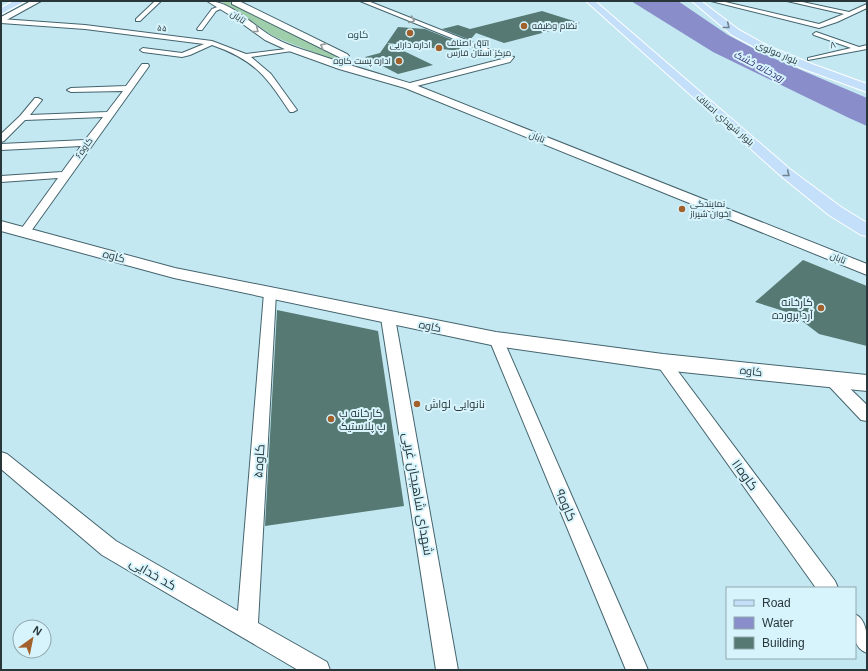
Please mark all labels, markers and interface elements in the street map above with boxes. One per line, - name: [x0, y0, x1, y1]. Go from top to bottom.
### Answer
- street label: تابان: [229, 8, 248, 26]
- one-way arrow: [409, 16, 416, 24]
- marker: نظام وظیفه: [519, 21, 529, 31]
- place label: نظام وظیفه: [532, 21, 577, 32]
- one-way arrow: [722, 21, 729, 28]
- street label: ۵۵: [157, 22, 168, 34]
- one-way arrow: [252, 25, 259, 32]
- marker: اداره دارایی: [405, 28, 415, 38]
- district label: کاوه: [348, 29, 368, 40]
- place label: اتاق اصناف مرکز استان فارس: [447, 38, 512, 58]
- street label: ۸: [829, 39, 837, 50]
- place label: اداره دارایی: [389, 40, 431, 50]
- street label: بلوار مولوی: [755, 40, 799, 66]
- one-way arrow: [320, 43, 327, 51]
- marker: اتاق اصناف مرکز استان فارس: [434, 43, 444, 53]
- water label: رودخانه خشک: [732, 48, 787, 85]
- place label: اداره پست کاوه: [333, 56, 391, 67]
- marker: اداره پست کاوه: [394, 56, 404, 66]
- street label: بلوار شهداي اصناف: [693, 92, 756, 149]
- street label: تابان: [528, 129, 547, 145]
- street label: کاوه۶: [73, 136, 95, 160]
- one-way arrow: [783, 170, 790, 177]
- place label: نمایندگی اخوان شیراز: [689, 199, 731, 219]
- marker: نمایندگی اخوان شیراز: [677, 204, 687, 214]
- street label: کاوه: [101, 247, 127, 266]
- street label: تابان: [829, 250, 848, 266]
- place label: کارخانه آرد پرورده: [772, 296, 813, 322]
- marker: کارخانه آرد پرورده: [816, 303, 826, 313]
- street label: کاوه: [418, 318, 442, 335]
- street label: کاوه: [739, 364, 763, 379]
- place label: نانوایی لواش: [425, 398, 485, 411]
- marker: نانوایی لواش: [412, 399, 422, 409]
- place label: کارخانه پ پ پلاستیک: [339, 407, 386, 433]
- marker: کارخانه پ پ پلاستیک: [326, 414, 336, 424]
- street label: شهدای شاهیجان غربی: [400, 431, 436, 557]
- street label: کاوه۵: [250, 444, 268, 478]
- street label: کاوه۱۱: [729, 457, 761, 493]
- street label: کاوه۹: [553, 487, 579, 523]
- street label: کد خدایی: [127, 555, 179, 593]
- legend: [726, 587, 856, 659]
- text: Road: [762, 596, 791, 610]
- text: Water: [762, 616, 794, 630]
- north arrow: [12, 619, 52, 659]
- text: N: [31, 623, 44, 638]
- text: Building: [762, 636, 805, 650]

